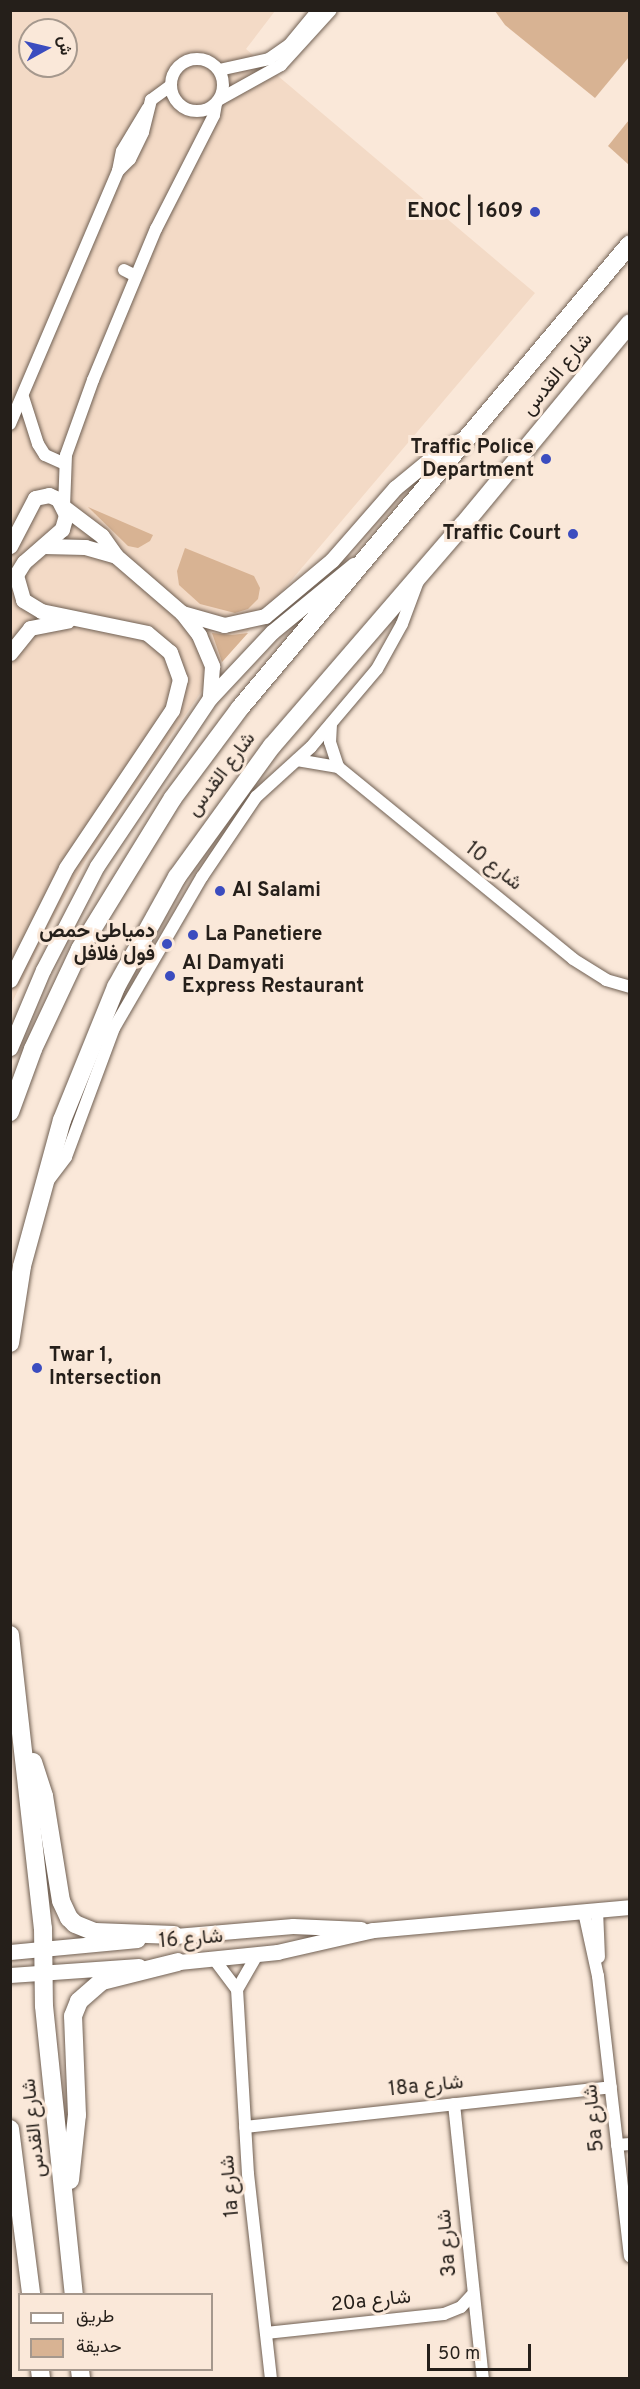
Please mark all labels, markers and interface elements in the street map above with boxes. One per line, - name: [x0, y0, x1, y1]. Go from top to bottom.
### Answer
- north arrow: [18, 18, 78, 78]
- text: ش: [53, 35, 75, 57]
- place label: ENOC | 1609: [407, 200, 523, 224]
- marker: ENOC | 1609: [528, 205, 542, 219]
- street label: شارع القدس: [517, 329, 599, 421]
- place label: Traffic Police Department: [411, 436, 534, 483]
- marker: Traffic Police Department: [539, 452, 553, 466]
- place label: Traffic Court: [443, 522, 561, 546]
- marker: Traffic Court: [566, 527, 580, 541]
- street label: شارع القدس: [182, 728, 262, 822]
- street label: شارع 10: [460, 837, 526, 897]
- place label: Al Salami: [232, 879, 321, 903]
- marker: Al Salami: [213, 884, 227, 898]
- place label: دمياطي حمص فول فلافل: [39, 921, 155, 968]
- place label: La Panetiere: [205, 923, 322, 947]
- marker: La Panetiere: [186, 928, 200, 942]
- marker: دمياطي حمص فول فلافل: [160, 937, 174, 951]
- place label: Al Damyati Express Restaurant: [182, 952, 364, 999]
- marker: Al Damyati Express Restaurant: [163, 969, 177, 983]
- place label: Twar 1, Intersection: [49, 1344, 162, 1391]
- marker: Twar 1, Intersection: [30, 1361, 44, 1375]
- street label: شارع 16: [158, 1925, 224, 1955]
- street label: 18a شارع: [387, 2071, 465, 2103]
- street label: شارع القدس: [18, 2077, 52, 2179]
- street label: 5a شارع: [580, 2083, 610, 2153]
- street label: 1a شارع: [216, 2154, 246, 2218]
- street label: 3a شارع: [433, 2208, 463, 2278]
- street label: 20a شارع: [330, 2286, 412, 2318]
- legend: [18, 2293, 213, 2371]
- text: طريق: [76, 2306, 114, 2329]
- scale bar: [430, 2332, 534, 2370]
- text: حديقة: [76, 2336, 122, 2359]
- text: 50 m: [438, 2343, 480, 2366]

